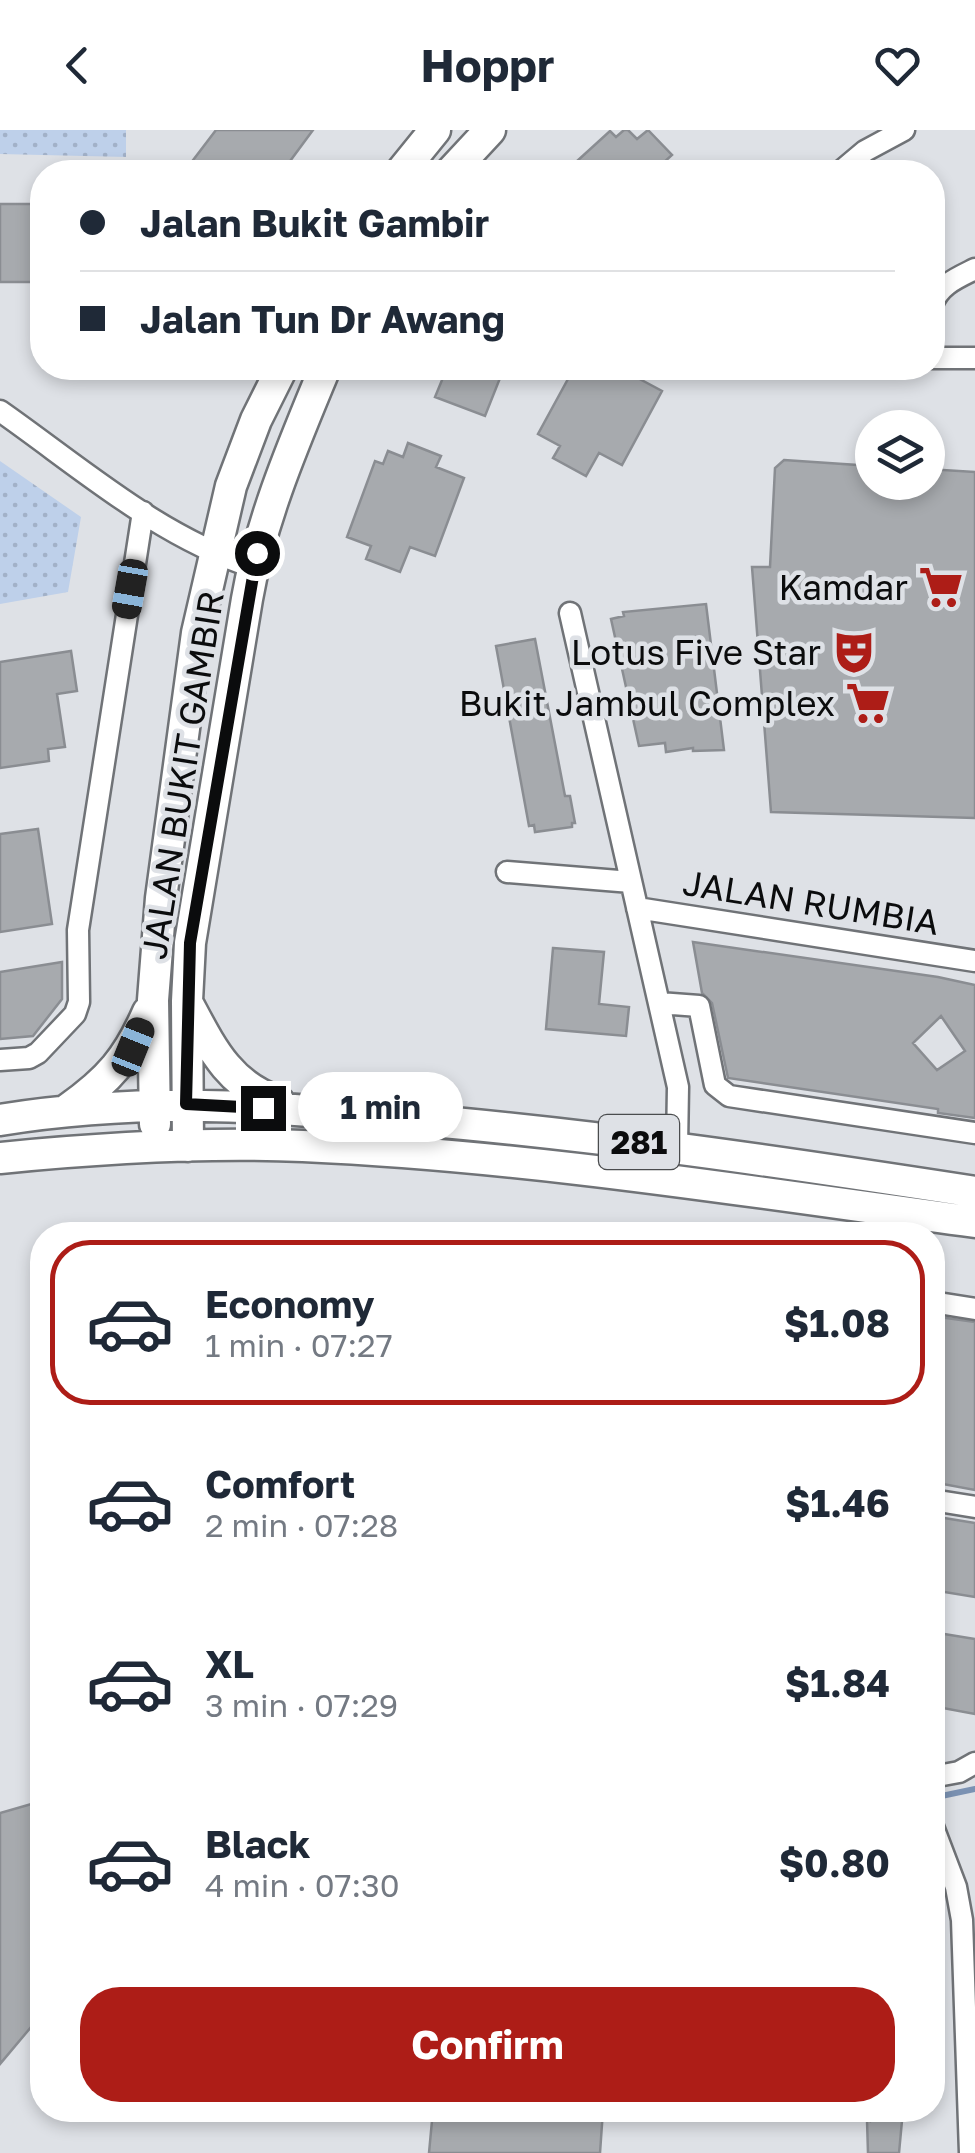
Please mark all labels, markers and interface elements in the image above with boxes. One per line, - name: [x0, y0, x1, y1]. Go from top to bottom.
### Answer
- icon: back: [50, 38, 105, 93]
- text: Hoppr: [420, 38, 555, 92]
- icon: heart: [870, 38, 925, 93]
- text: Jalan Bukit Gambir: [140, 200, 489, 245]
- text: Jalan Tun Dr Awang: [140, 296, 505, 341]
- map controls: [855, 410, 945, 500]
- button: layers: [855, 410, 945, 500]
- route start: [235, 531, 280, 576]
- car: [110, 557, 150, 621]
- supermarket icon: Kamdar: [917, 563, 965, 611]
- place label: Kamdar: [778, 566, 908, 608]
- street label: JALAN BUKIT GAMBIR: [132, 588, 232, 962]
- theatre icon: Lotus Five Star: [830, 628, 878, 676]
- place label: Lotus Five Star: [571, 631, 821, 673]
- supermarket icon: Bukit Jambul Complex: [844, 679, 892, 727]
- place label: Bukit Jambul Complex: [459, 682, 835, 724]
- street label: JALAN RUMBIA: [680, 861, 942, 943]
- car: [108, 1014, 158, 1080]
- callout: 1 min: [298, 1073, 463, 1143]
- route end: [241, 1086, 286, 1131]
- text: 1 min: [340, 1088, 421, 1126]
- road number: 281: [599, 1115, 679, 1169]
- icon: car: [85, 1278, 175, 1368]
- text: Economy: [205, 1281, 374, 1326]
- text: $1.08: [784, 1300, 890, 1345]
- text: 1 min · 07:27: [205, 1326, 393, 1364]
- icon: car: [85, 1458, 175, 1548]
- text: Comfort: [205, 1461, 355, 1506]
- text: $1.46: [785, 1480, 890, 1525]
- text: 2 min · 07:28: [205, 1506, 398, 1544]
- icon: car: [85, 1638, 175, 1728]
- text: XL: [205, 1641, 254, 1686]
- text: $1.84: [785, 1660, 890, 1705]
- text: 3 min · 07:29: [205, 1686, 398, 1724]
- icon: car: [85, 1818, 175, 1908]
- text: Black: [205, 1821, 310, 1866]
- text: $0.80: [779, 1840, 890, 1885]
- text: 4 min · 07:30: [205, 1866, 400, 1904]
- button: Confirm: [80, 1987, 895, 2102]

